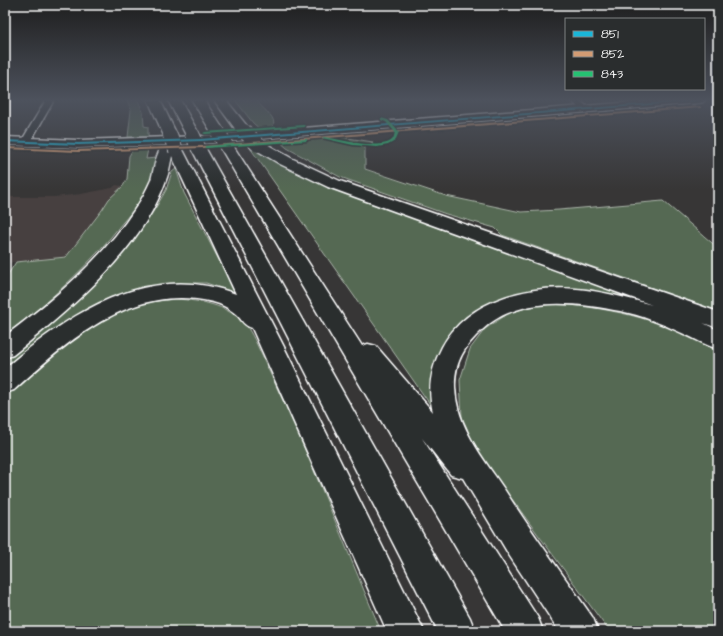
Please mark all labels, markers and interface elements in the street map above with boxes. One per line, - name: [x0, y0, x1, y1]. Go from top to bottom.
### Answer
- legend: [565, 18, 705, 90]
- text: 851: [601, 26, 619, 43]
- text: 852: [601, 46, 624, 63]
- text: 843: [601, 66, 623, 83]

